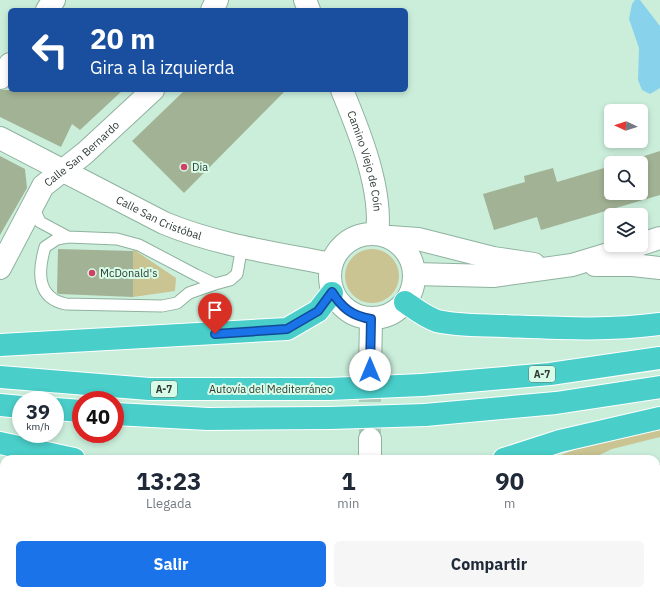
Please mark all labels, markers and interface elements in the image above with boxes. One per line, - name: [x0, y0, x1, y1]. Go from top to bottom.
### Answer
- text: 20 m: [90, 20, 155, 57]
- icon: left: [24, 24, 76, 76]
- text: Gira a la izquierda: [90, 56, 234, 79]
- north arrow: [604, 104, 648, 148]
- map controls: [604, 104, 648, 252]
- street label: Camino Viejo de Coín: [344, 109, 385, 212]
- street label: Calle San Bernardo: [41, 118, 122, 190]
- button: search: [604, 156, 648, 200]
- place label: Dia: [192, 160, 208, 174]
- marker: Dia: [179, 162, 189, 172]
- street label: Calle San Cristóbal: [114, 192, 203, 243]
- button: layers: [604, 208, 648, 252]
- place label: McDonald's: [100, 266, 158, 280]
- marker: McDonald's: [87, 268, 97, 278]
- pin: [198, 293, 232, 334]
- icon: arrive: [204, 299, 226, 321]
- position arrow: [349, 349, 391, 391]
- road number: A-7: [529, 366, 555, 382]
- road number: A-7: [151, 381, 177, 397]
- street label: Autovía del Mediterráneo: [209, 382, 333, 396]
- speed limit sign: 40: [72, 391, 124, 443]
- text: 39: [26, 398, 50, 425]
- text: km/h: [26, 420, 50, 433]
- text: 13:23: [136, 465, 201, 497]
- text: 1: [341, 465, 356, 497]
- text: 90: [495, 465, 524, 497]
- text: Llegada: [146, 495, 191, 512]
- text: min: [337, 495, 359, 512]
- text: m: [504, 495, 515, 512]
- button: Salir: [16, 541, 326, 587]
- button: Compartir: [334, 541, 644, 587]

